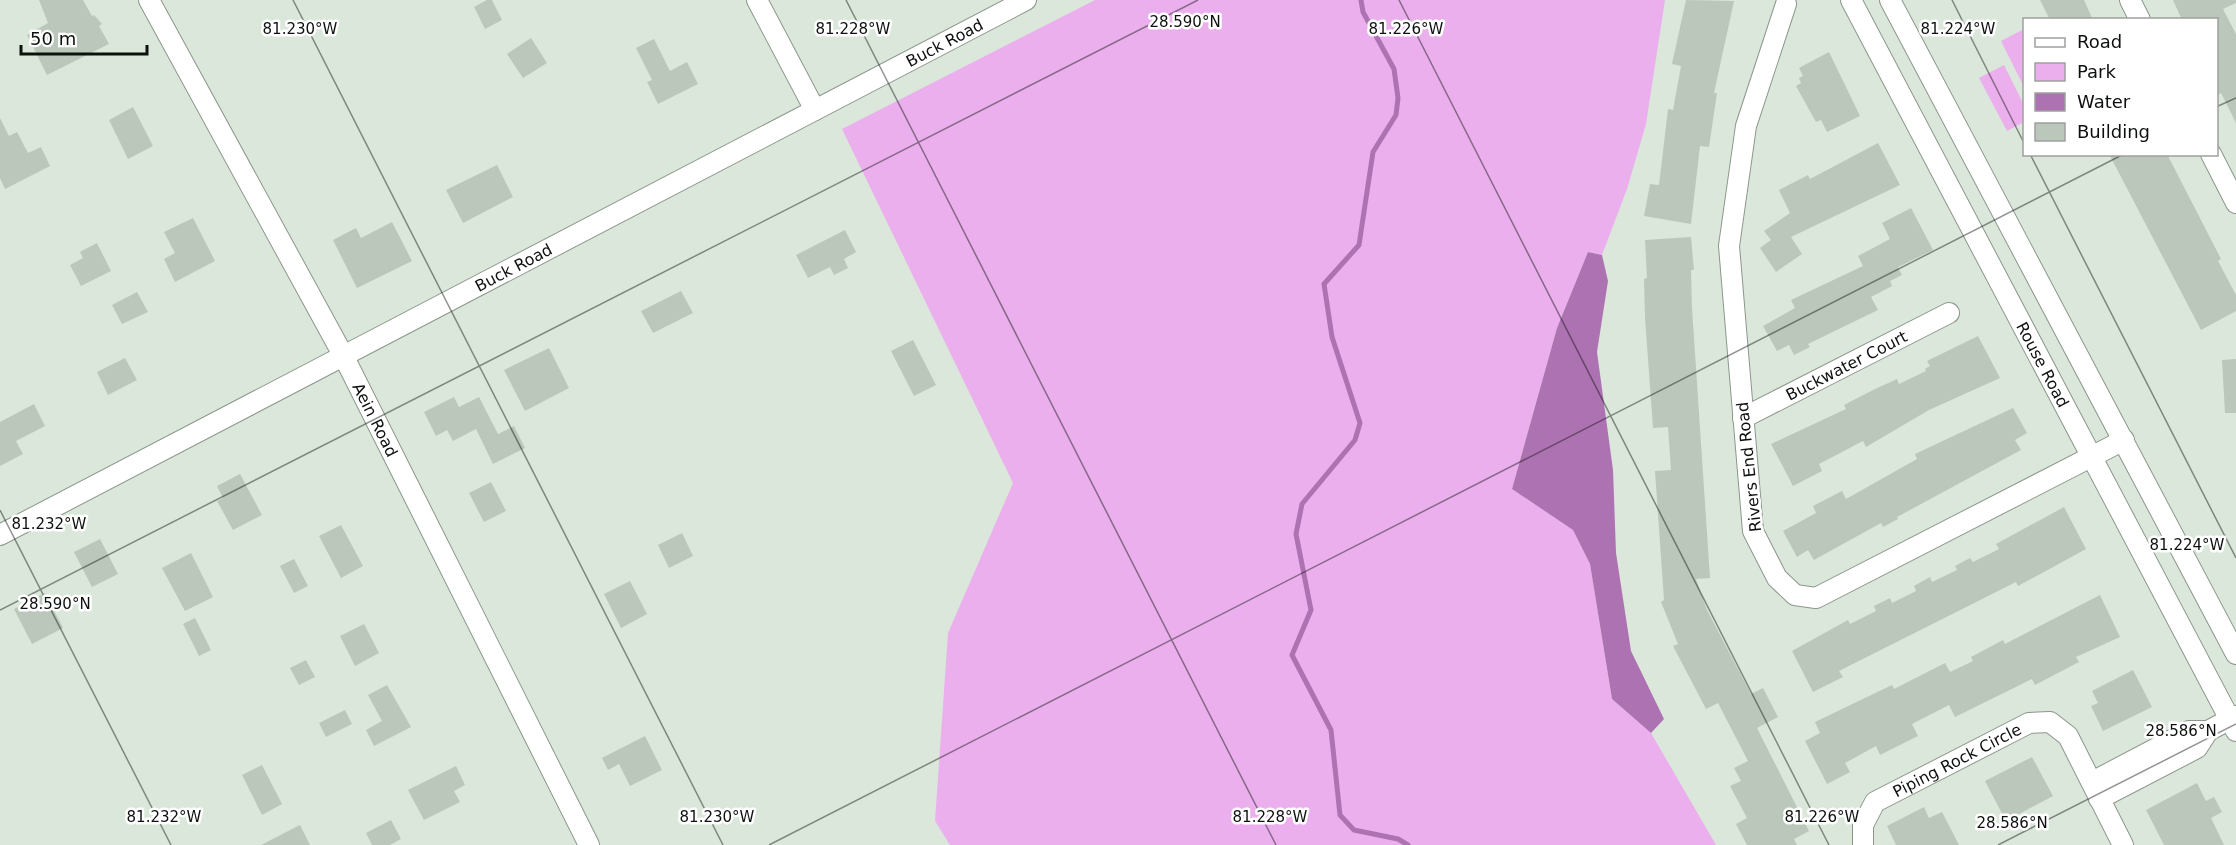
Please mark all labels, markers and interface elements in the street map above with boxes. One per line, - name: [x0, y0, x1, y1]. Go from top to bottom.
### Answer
- text: 28.590°N: [1149, 13, 1221, 31]
- street label: Buck Road: [902, 15, 986, 71]
- scale bar: [21, 18, 147, 56]
- legend: [2023, 18, 2218, 156]
- text: 81.230°W: [263, 20, 338, 38]
- text: 81.228°W: [816, 20, 891, 38]
- text: 81.226°W: [1369, 20, 1444, 38]
- text: 81.224°W: [1921, 20, 1996, 38]
- text: 50 m: [30, 28, 76, 49]
- text: Road: [2077, 31, 2122, 52]
- text: Park: [2077, 61, 2116, 82]
- text: Water: [2077, 91, 2131, 112]
- text: Building: [2077, 121, 2150, 142]
- street label: Buck Road: [472, 239, 555, 295]
- street label: Rouse Road: [2013, 319, 2073, 410]
- street label: Buckwater Court: [1782, 326, 1910, 404]
- street label: Aein Road: [349, 380, 402, 460]
- street label: Rivers End Road: [1733, 401, 1765, 533]
- text: 81.232°W: [12, 515, 87, 533]
- text: 81.224°W: [2150, 536, 2225, 554]
- text: 28.590°N: [19, 595, 91, 613]
- street label: Piping Rock Circle: [1889, 719, 2024, 801]
- text: 28.586°N: [2145, 722, 2217, 740]
- text: 81.232°W: [127, 808, 202, 826]
- text: 81.230°W: [680, 808, 755, 826]
- text: 81.228°W: [1233, 808, 1308, 826]
- text: 81.226°W: [1785, 808, 1860, 826]
- text: 28.586°N: [1976, 814, 2048, 832]

